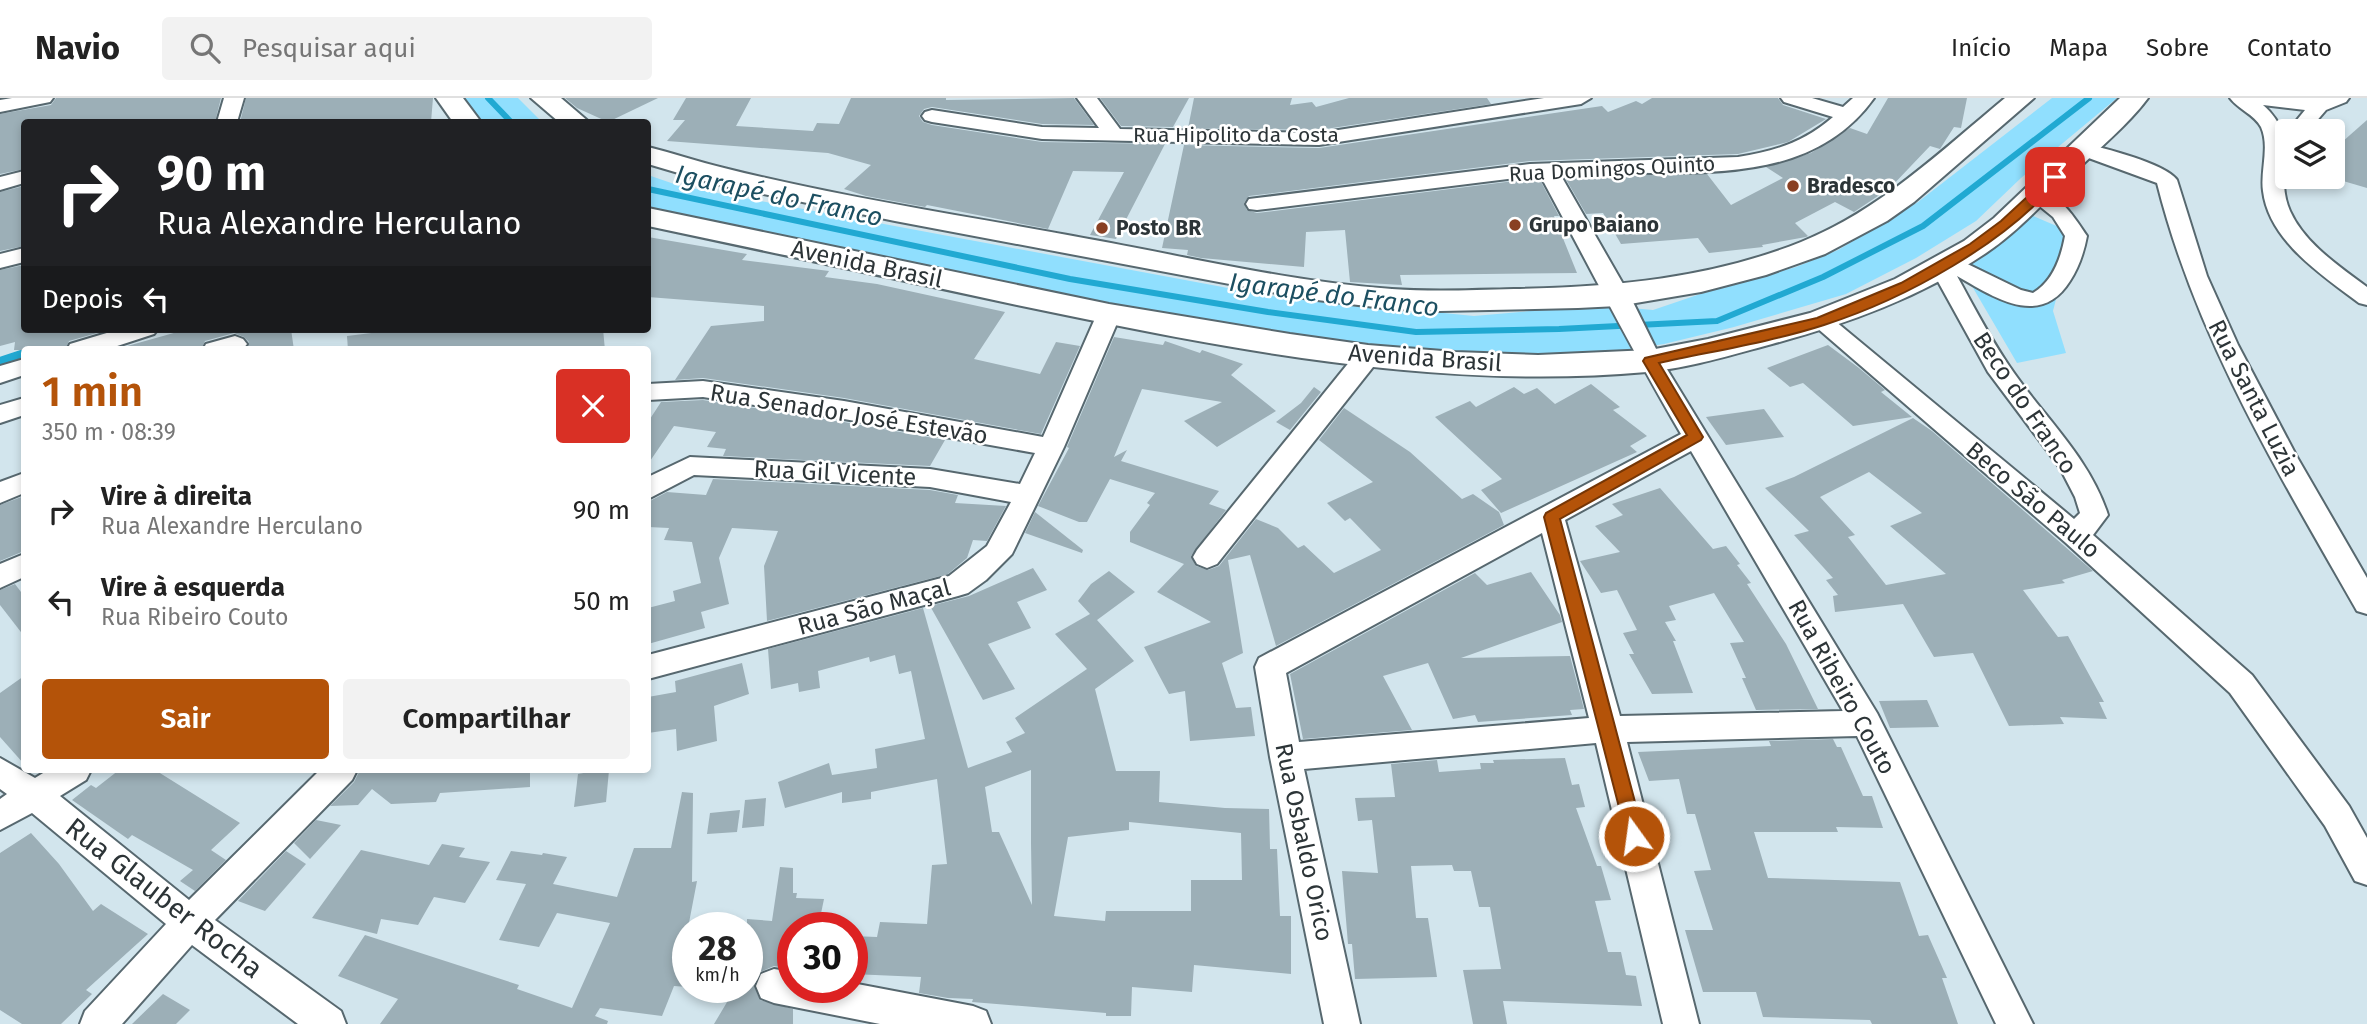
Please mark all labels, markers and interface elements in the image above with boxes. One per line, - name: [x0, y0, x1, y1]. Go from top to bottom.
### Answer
- search box: [162, 17, 652, 80]
- text: Navio: [35, 28, 120, 68]
- icon: search: [186, 29, 224, 67]
- text: Pesquisar aqui: [242, 33, 416, 64]
- text: Início: [1951, 34, 2011, 62]
- text: Mapa: [2049, 34, 2108, 62]
- text: Sobre: [2146, 34, 2209, 62]
- text: Contato: [2247, 34, 2332, 62]
- map controls: [2275, 119, 2345, 189]
- button: layers: [2275, 119, 2345, 189]
- street label: Rua Hipolito da Costa: [1133, 122, 1339, 148]
- text: 90 m: [157, 144, 266, 203]
- icon: right: [42, 147, 133, 238]
- pin: [2025, 147, 2085, 207]
- street label: Rua Domingos Quinto: [1508, 151, 1716, 187]
- icon: arrive: [2036, 158, 2074, 196]
- water label: Igarapé do Franco: [673, 159, 885, 233]
- place label: Bradesco: [1807, 173, 1895, 199]
- marker: Bradesco: [1785, 178, 1801, 194]
- text: Rua Alexandre Herculano: [157, 204, 521, 242]
- place label: Grupo Baiano: [1529, 212, 1659, 238]
- place label: Posto BR: [1116, 215, 1202, 241]
- marker: Grupo Baiano: [1507, 217, 1523, 233]
- marker: Posto BR: [1094, 220, 1110, 236]
- street label: Avenida Brasil: [789, 234, 945, 294]
- water label: Igarapé do Franco: [1227, 267, 1441, 323]
- icon: left: [137, 280, 175, 318]
- text: Depois: [42, 284, 123, 315]
- street label: Rua Santa Luzia: [2203, 315, 2305, 481]
- street label: Beco do Franco: [1967, 327, 2083, 479]
- street label: Avenida Brasil: [1347, 339, 1503, 377]
- text: 1 min: [42, 367, 143, 417]
- button: close: [556, 369, 630, 443]
- street label: Rua Senador José Estevão: [708, 378, 990, 450]
- text: 350 m · 08:39: [42, 418, 176, 446]
- street label: Beco São Paulo: [1960, 436, 2106, 564]
- street label: Rua Gil Vicente: [753, 455, 917, 491]
- text: Vire à direita: [101, 481, 252, 512]
- icon: right: [42, 492, 80, 530]
- text: 90 m: [573, 495, 630, 526]
- text: Rua Alexandre Herculano: [101, 512, 363, 540]
- text: Vire à esquerda: [101, 572, 285, 603]
- street label: Rua São Maçal: [794, 573, 954, 641]
- icon: left: [42, 583, 80, 621]
- text: 50 m: [573, 586, 630, 617]
- street label: Rua Ribeiro Couto: [1782, 595, 1902, 779]
- text: Rua Ribeiro Couto: [101, 603, 288, 631]
- button: Sair: [42, 679, 329, 759]
- button: Compartilhar: [343, 679, 630, 759]
- street label: Rua Osbaldo Orico: [1269, 740, 1339, 944]
- position arrow: [1597, 799, 1671, 873]
- street label: Rua Glauber Rocha: [59, 811, 269, 985]
- speed limit sign: 30: [777, 912, 868, 1003]
- text: 28: [698, 927, 737, 969]
- text: km/h: [695, 964, 740, 986]

